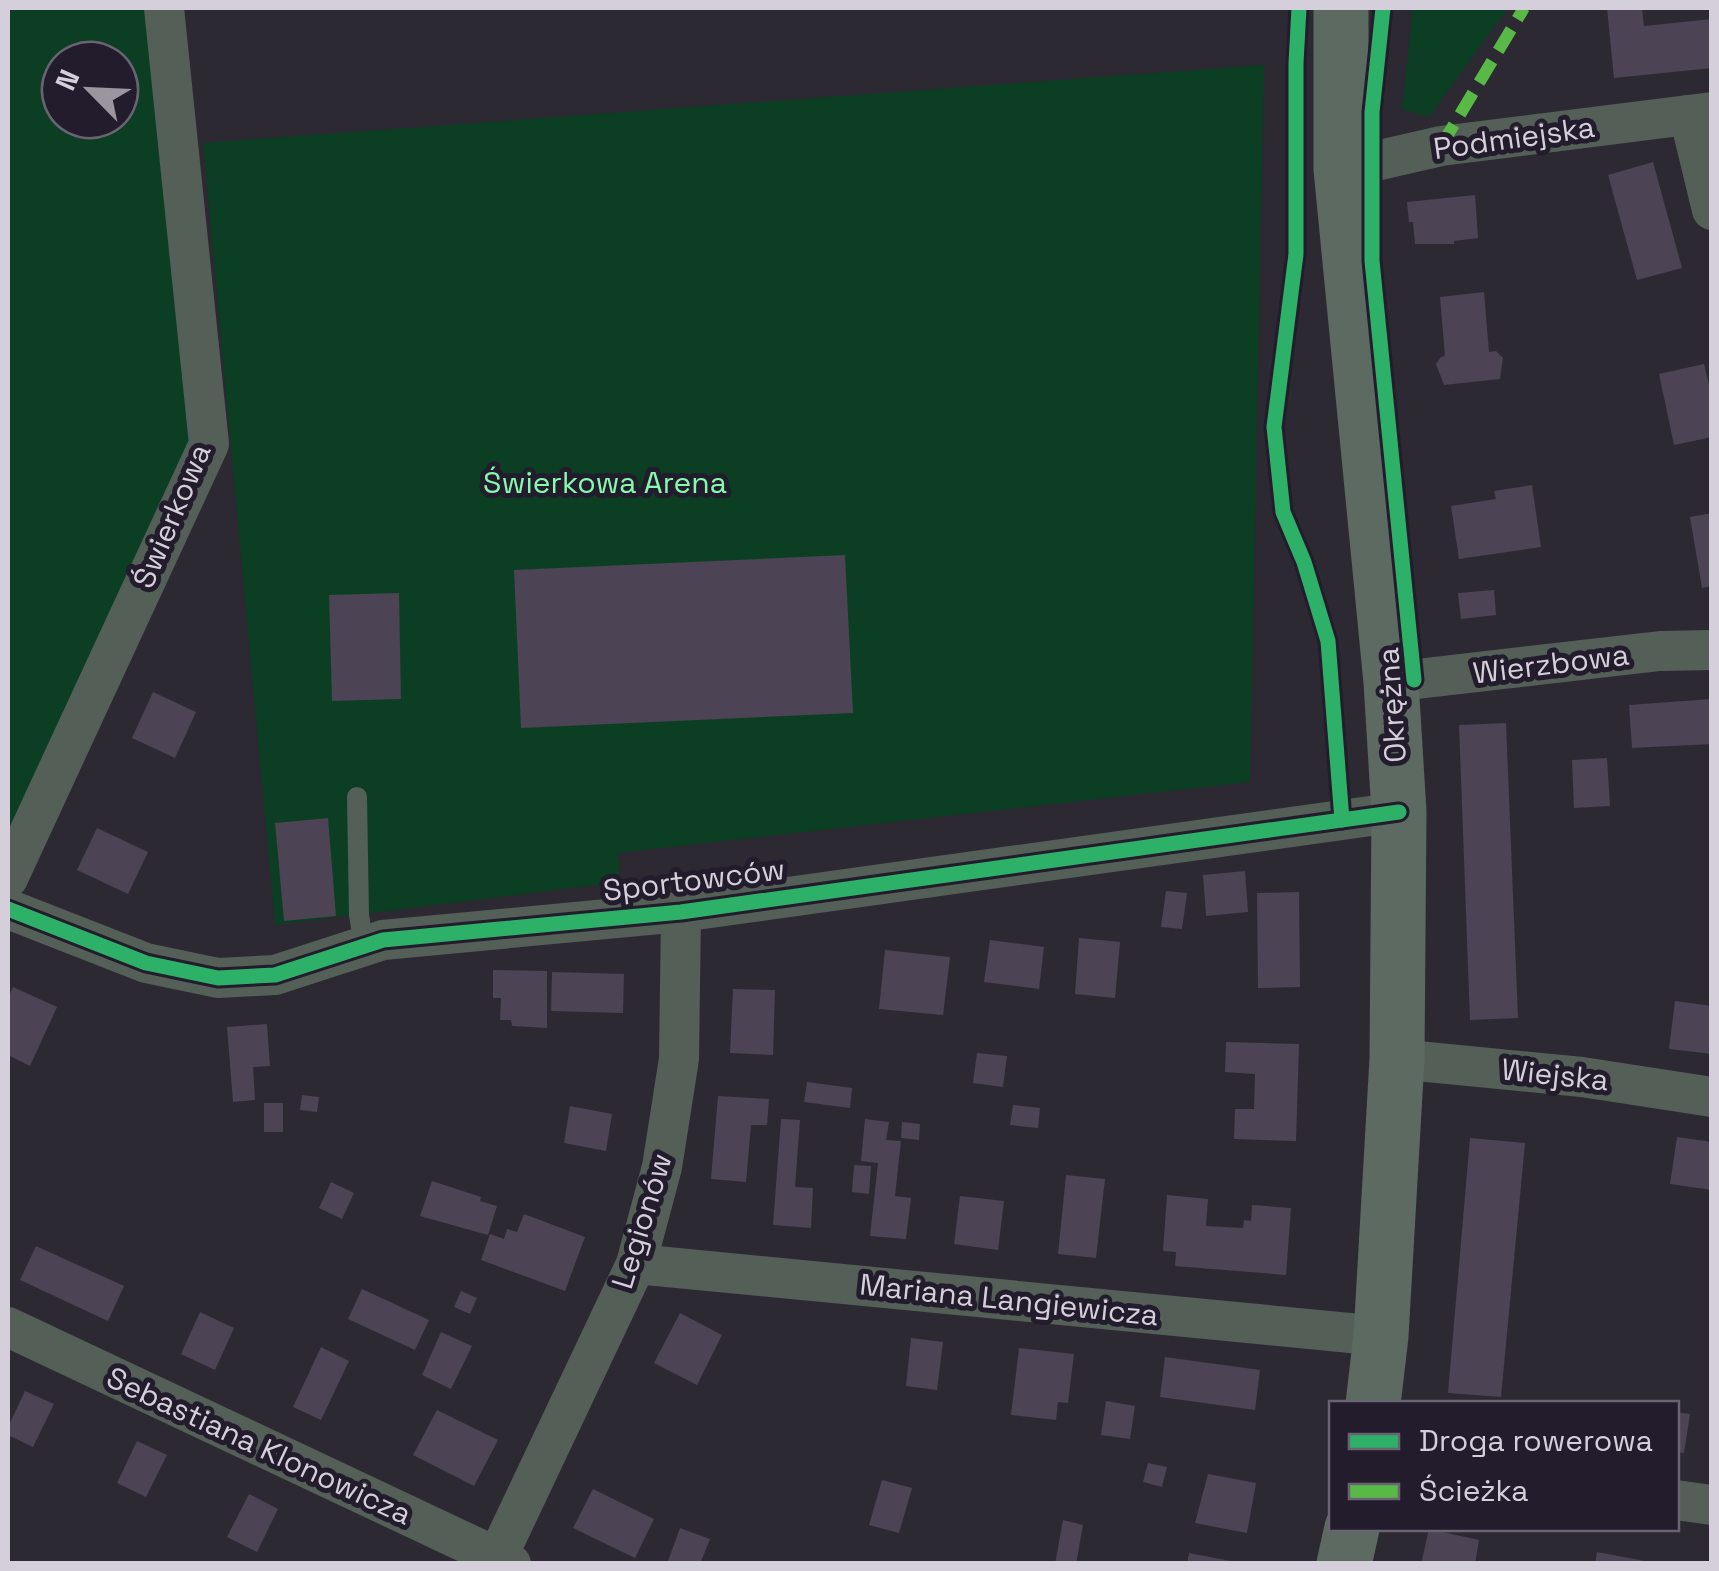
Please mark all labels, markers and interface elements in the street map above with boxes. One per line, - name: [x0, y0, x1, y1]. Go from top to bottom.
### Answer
- north arrow: [40, 40, 140, 140]
- text: N: [47, 64, 87, 96]
- street label: Podmiejska: [1431, 107, 1597, 168]
- street label: Świerkowa: [124, 438, 219, 594]
- park label: Świerkowa Arena: [483, 463, 727, 502]
- street label: Wierzbowa: [1471, 635, 1631, 692]
- street label: Okrężna: [1368, 646, 1415, 764]
- street label: Sportowców: [601, 849, 787, 910]
- street label: Wiejska: [1499, 1049, 1611, 1100]
- street label: Legionów: [602, 1148, 681, 1293]
- street label: Mariana Langiewicza: [858, 1264, 1160, 1335]
- street label: Sebastiana Klonowicza: [100, 1358, 418, 1533]
- legend: [1329, 1401, 1679, 1531]
- text: Droga rowerowa: [1419, 1421, 1653, 1460]
- text: Ścieżka: [1419, 1471, 1529, 1510]

